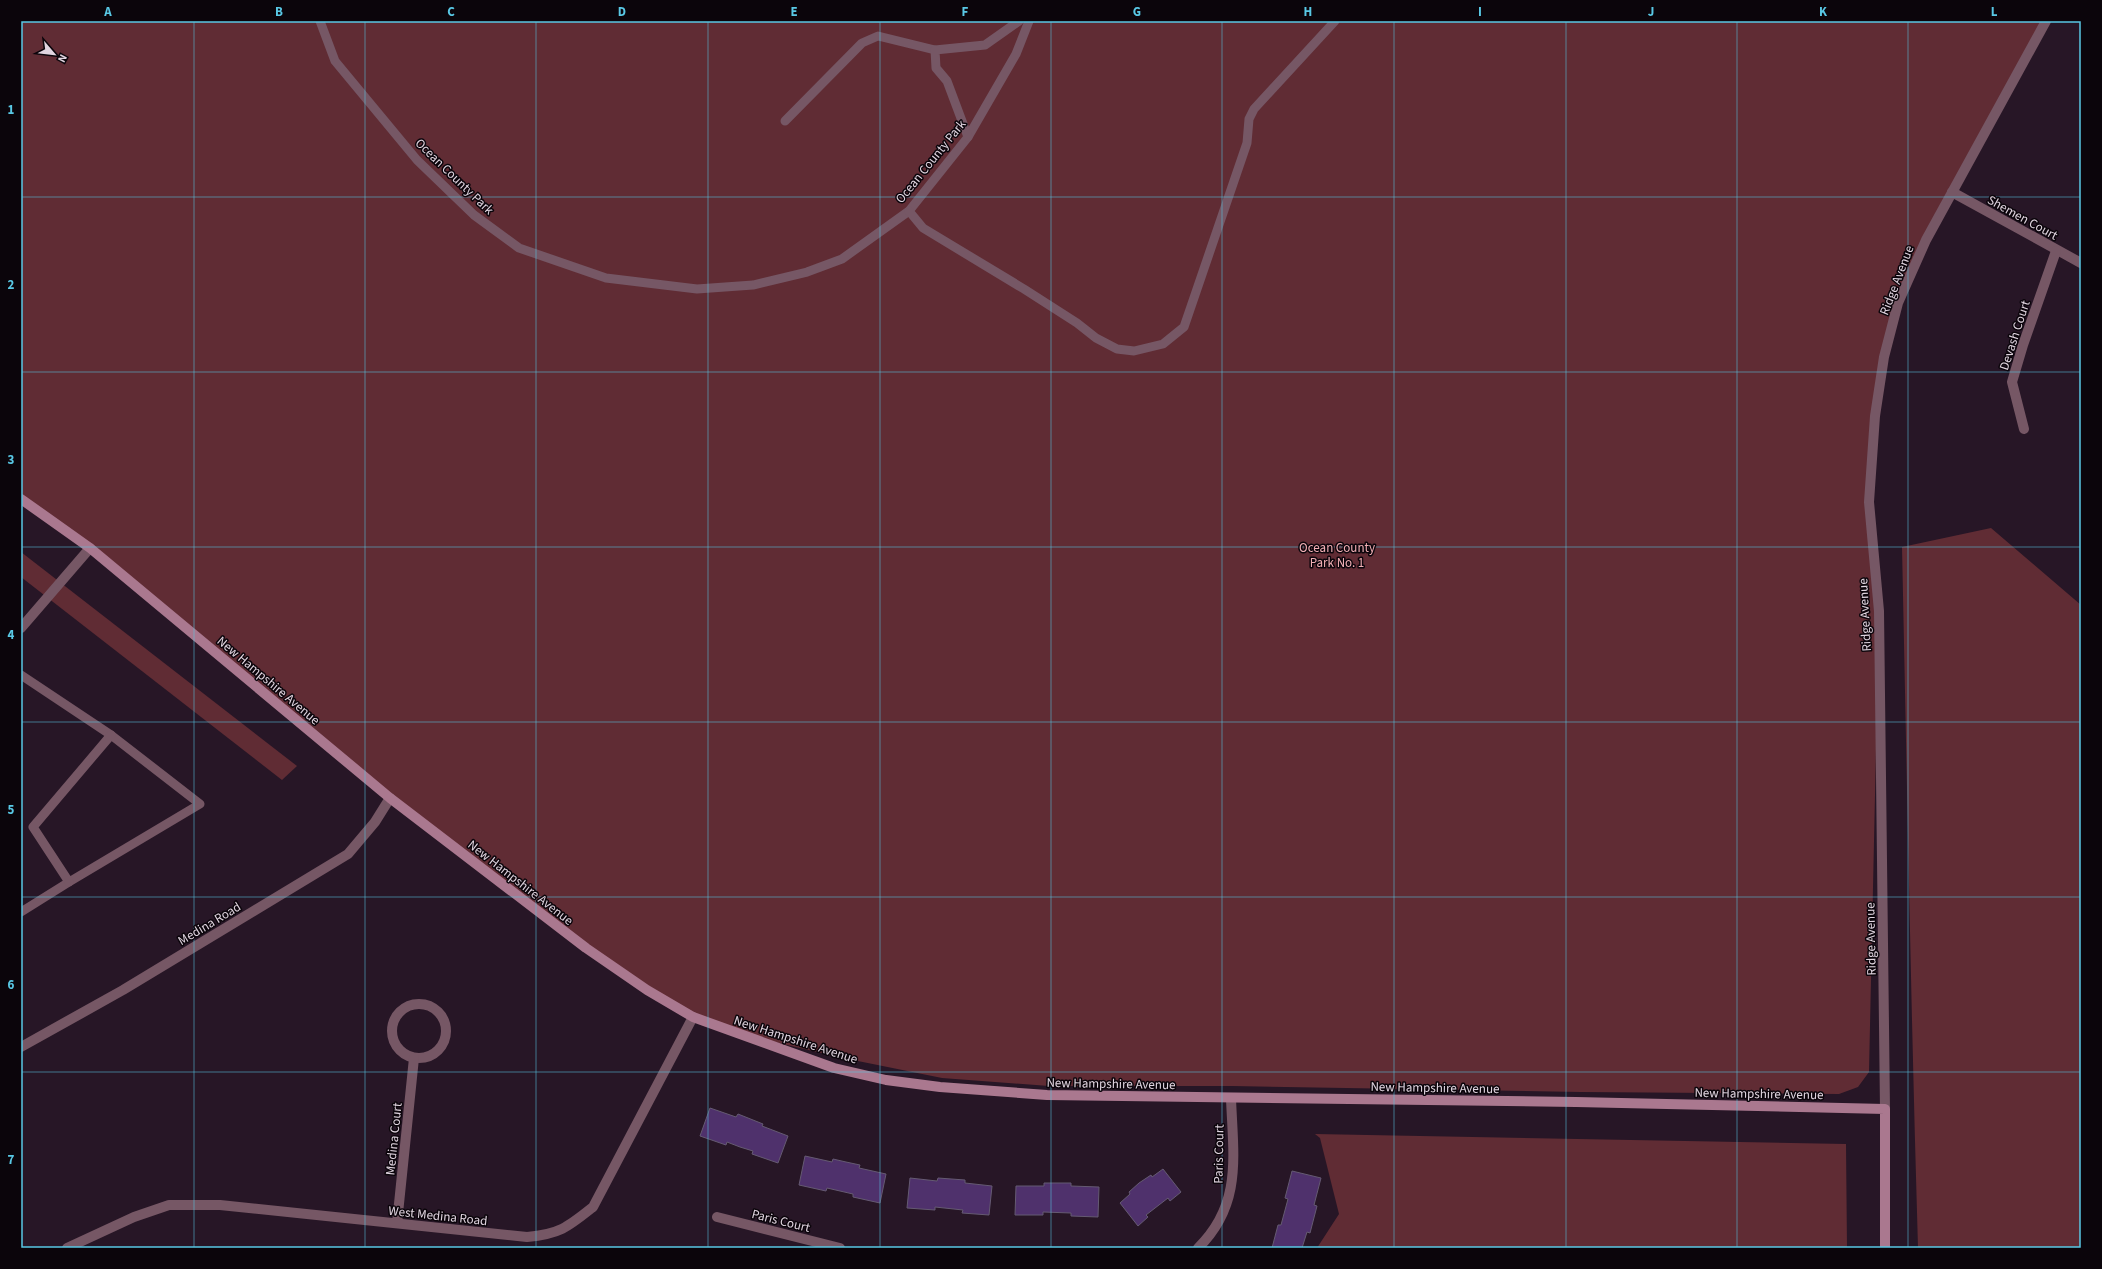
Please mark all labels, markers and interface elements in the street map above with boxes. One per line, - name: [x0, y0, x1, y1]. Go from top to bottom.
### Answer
- text: A: [103, 3, 112, 21]
- text: B: [275, 3, 283, 21]
- text: C: [447, 3, 455, 21]
- text: D: [618, 3, 626, 21]
- text: E: [790, 3, 798, 21]
- text: F: [962, 3, 969, 21]
- text: G: [1133, 3, 1141, 21]
- text: H: [1304, 3, 1312, 21]
- text: I: [1478, 3, 1482, 21]
- text: J: [1648, 3, 1654, 21]
- text: K: [1819, 3, 1828, 21]
- text: L: [1991, 3, 1998, 21]
- north arrow: [34, 34, 74, 74]
- text: N: [54, 52, 71, 65]
- text: 1: [8, 101, 15, 119]
- street label: Ocean County Park: [891, 116, 970, 207]
- street label: Ocean County Park: [411, 135, 498, 219]
- street label: Shemen Court: [1984, 191, 2061, 245]
- street label: Ridge Avenue: [1875, 243, 1918, 318]
- text: 2: [8, 276, 15, 294]
- street label: Devash Court: [1995, 298, 2035, 373]
- text: 3: [8, 451, 15, 469]
- park label: Ocean County Park No. 1: [1299, 539, 1375, 572]
- street label: Ridge Avenue: [1854, 578, 1876, 652]
- text: 4: [8, 626, 15, 644]
- street label: New Hampshire Avenue: [213, 632, 324, 729]
- text: 5: [8, 801, 15, 819]
- street label: New Hampshire Avenue: [464, 836, 577, 930]
- street label: Medina Road: [175, 898, 244, 950]
- street label: Ridge Avenue: [1861, 902, 1881, 976]
- text: 6: [8, 976, 15, 994]
- street label: New Hampshire Avenue: [732, 1011, 860, 1068]
- street label: New Hampshire Avenue: [1046, 1074, 1176, 1094]
- street label: New Hampshire Avenue: [1370, 1078, 1500, 1098]
- street label: New Hampshire Avenue: [1694, 1084, 1824, 1104]
- street label: Medina Court: [381, 1101, 407, 1176]
- street label: Paris Court: [1209, 1123, 1229, 1184]
- text: 7: [8, 1151, 15, 1169]
- street label: West Medina Road: [388, 1202, 488, 1230]
- street label: Paris Court: [750, 1205, 812, 1237]

